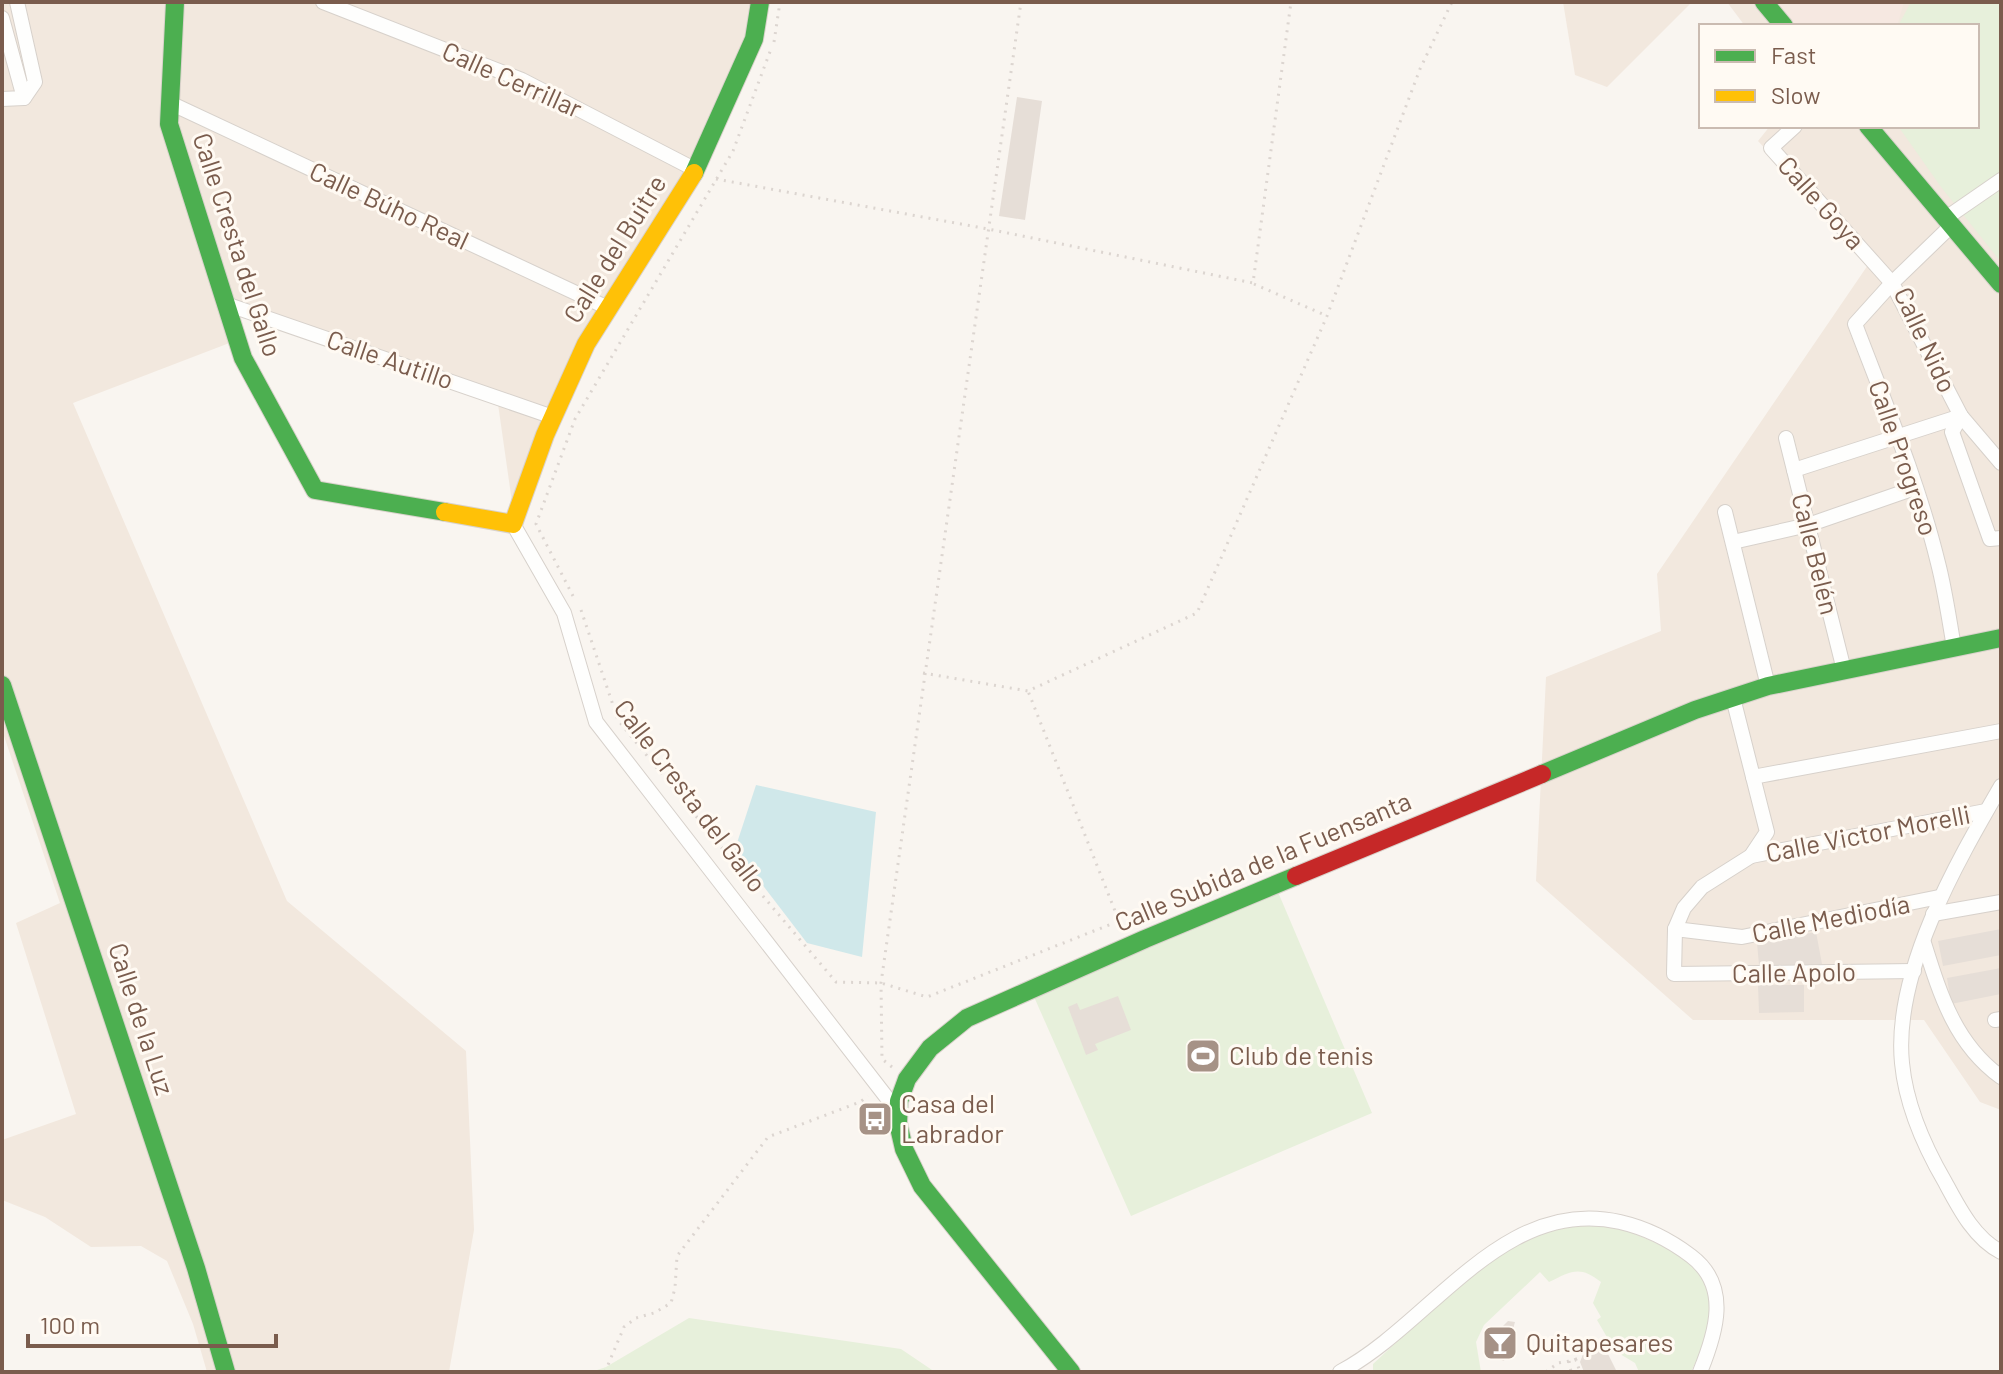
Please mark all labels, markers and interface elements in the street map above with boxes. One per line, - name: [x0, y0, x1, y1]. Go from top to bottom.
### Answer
- legend: [1699, 24, 1979, 128]
- street label: Calle Cerrillar: [438, 34, 588, 123]
- text: Fast: [1771, 40, 1816, 69]
- text: Slow: [1771, 80, 1820, 109]
- street label: Calle Cresta del Gallo: [188, 129, 289, 360]
- street label: Calle Goya: [1772, 149, 1872, 255]
- street label: Calle Búho Real: [305, 154, 474, 255]
- street label: Calle del Buitre: [556, 169, 671, 328]
- street label: Calle Nido: [1889, 282, 1964, 397]
- street label: Calle Autillo: [323, 322, 458, 395]
- street label: Calle Progreso: [1863, 376, 1946, 539]
- street label: Calle Belén: [1786, 490, 1846, 618]
- street label: Calle Cresta del Gallo: [609, 693, 774, 898]
- street label: Calle Subida de la Fuensanta: [1110, 784, 1415, 937]
- street label: Calle Victor Morelli: [1763, 797, 1973, 868]
- street label: Calle Mediodía: [1749, 887, 1912, 948]
- street label: Calle de la Luz: [103, 939, 182, 1098]
- street label: Calle Apolo: [1732, 955, 1856, 988]
- sports icon: Club de tenis: [1184, 1037, 1222, 1075]
- place label: Club de tenis: [1229, 1039, 1373, 1070]
- place label: Casa del Labrador: [901, 1087, 1004, 1148]
- bus stop icon: Casa del Labrador: [856, 1100, 894, 1138]
- scale bar: [28, 1298, 276, 1348]
- text: 100 m: [40, 1310, 100, 1339]
- bar icon: Quitapesares: [1481, 1324, 1519, 1362]
- place label: Quitapesares: [1526, 1326, 1673, 1357]

